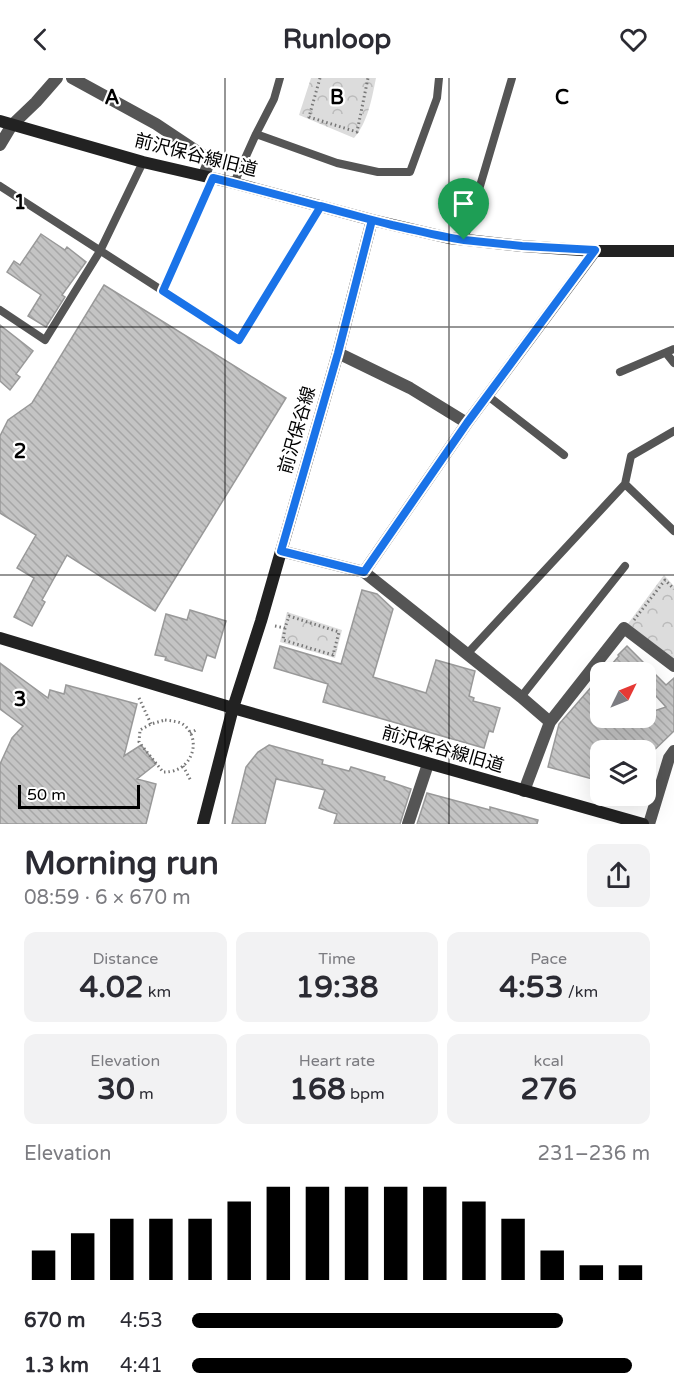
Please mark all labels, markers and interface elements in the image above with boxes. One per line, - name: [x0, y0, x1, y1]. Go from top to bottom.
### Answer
- icon: back: [24, 23, 57, 56]
- text: Runloop: [283, 23, 391, 56]
- icon: heart: [617, 23, 650, 56]
- text: A: [105, 86, 120, 110]
- text: B: [330, 86, 344, 110]
- text: C: [555, 86, 569, 110]
- street label: 前沢保谷線旧道: [132, 129, 260, 181]
- pin: [438, 178, 489, 240]
- icon: arrive: [447, 187, 480, 220]
- text: 1: [14, 191, 26, 215]
- street label: 前沢保谷線: [274, 384, 320, 476]
- text: 2: [14, 440, 26, 464]
- north arrow: [590, 662, 656, 728]
- map controls: [590, 662, 656, 806]
- text: 3: [14, 688, 26, 712]
- street label: 前沢保谷線旧道: [379, 721, 507, 777]
- button: layers: [590, 740, 656, 806]
- scale bar: [18, 782, 140, 810]
- text: 50 m: [27, 785, 66, 805]
- text: Morning run: [24, 844, 219, 883]
- button: share: [587, 844, 650, 907]
- text: 08:59 · 6 × 670 m: [24, 886, 191, 910]
- text: Distance: [92, 949, 158, 969]
- text: Time: [318, 949, 356, 969]
- text: Pace: [530, 949, 567, 969]
- text: 4.02: [79, 969, 144, 1006]
- text: 19:38: [295, 969, 379, 1006]
- text: 4:53: [499, 969, 564, 1006]
- text: km: [144, 982, 171, 1002]
- text: /km: [564, 982, 598, 1002]
- text: Elevation: [90, 1051, 160, 1071]
- text: Heart rate: [299, 1051, 375, 1071]
- text: kcal: [534, 1051, 564, 1071]
- text: 30: [97, 1071, 135, 1108]
- text: 168: [289, 1071, 346, 1108]
- text: 276: [520, 1071, 577, 1108]
- text: m: [135, 1084, 154, 1104]
- text: bpm: [346, 1084, 385, 1104]
- text: Elevation: [24, 1142, 111, 1166]
- text: 231–236 m: [537, 1142, 650, 1166]
- text: 670 m: [24, 1309, 85, 1333]
- text: 4:53: [120, 1309, 163, 1333]
- text: 1.3 km: [24, 1354, 89, 1378]
- text: 4:41: [120, 1354, 163, 1378]

